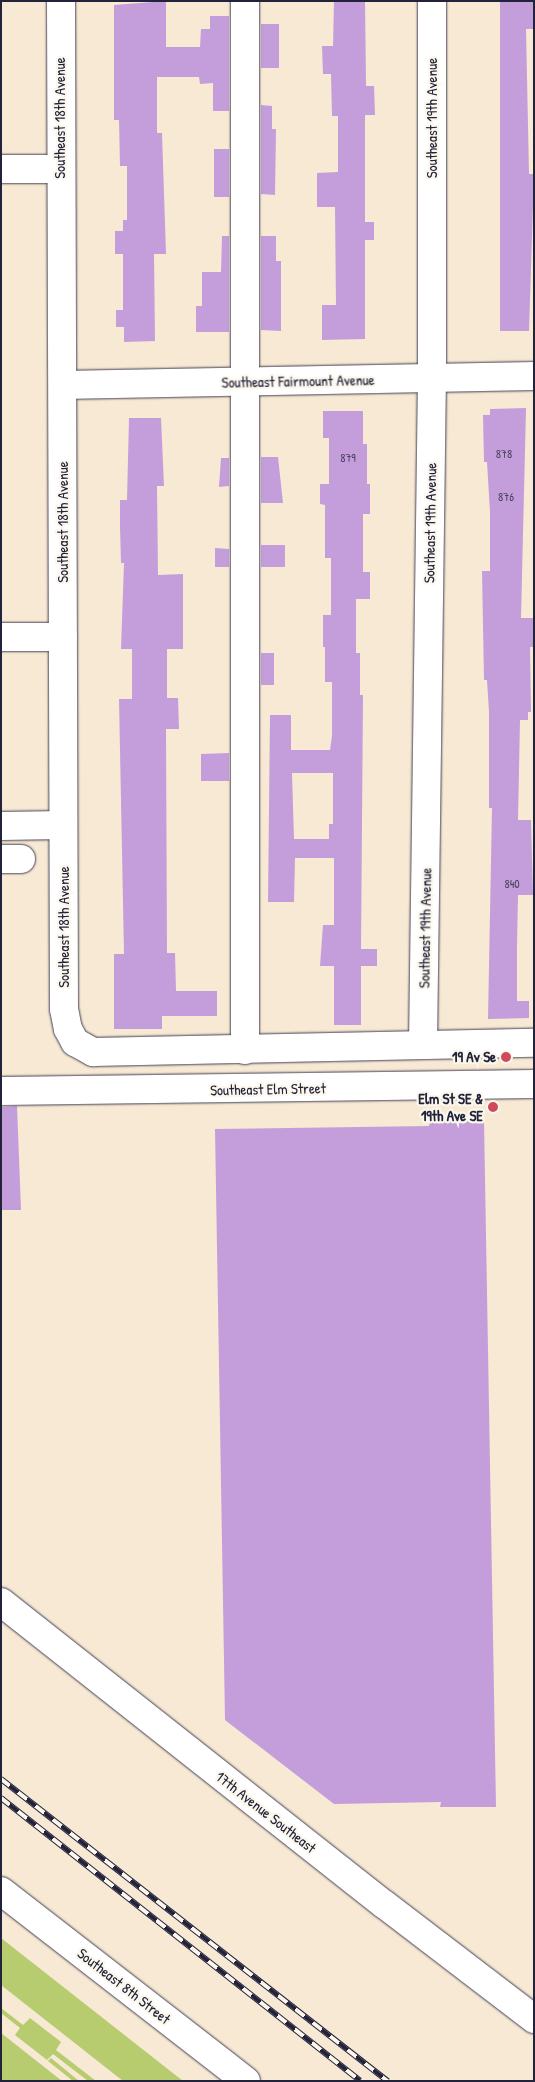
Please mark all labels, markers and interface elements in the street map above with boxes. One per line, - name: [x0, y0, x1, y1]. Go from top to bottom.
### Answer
- street label: Southeast 18th Avenue: [51, 57, 69, 179]
- street label: Southeast 19th Avenue: [423, 58, 441, 178]
- street label: Southeast Fairmount Avenue: [221, 371, 375, 391]
- house number: 878: [496, 447, 512, 461]
- house number: 879: [340, 451, 356, 465]
- street label: Southeast 18th Avenue: [54, 461, 72, 583]
- street label: Southeast 19th Avenue: [420, 463, 440, 583]
- house number: 876: [498, 490, 514, 504]
- street label: Southeast 18th Avenue: [55, 866, 73, 988]
- street label: Southeast 19th Avenue: [415, 868, 435, 988]
- house number: 840: [504, 877, 520, 891]
- place label: 19 Av Se: [452, 1048, 496, 1066]
- marker: 19 Av Se: [500, 1051, 512, 1063]
- street label: Southeast Elm Street: [210, 1079, 326, 1099]
- place label: Elm St SE & 19th Ave SE: [418, 1089, 483, 1124]
- marker: Elm St SE & 19th Ave SE: [487, 1101, 499, 1113]
- street label: 17th Avenue Southeast: [212, 1767, 320, 1857]
- street label: Southeast 8th Street: [74, 1944, 174, 2028]

